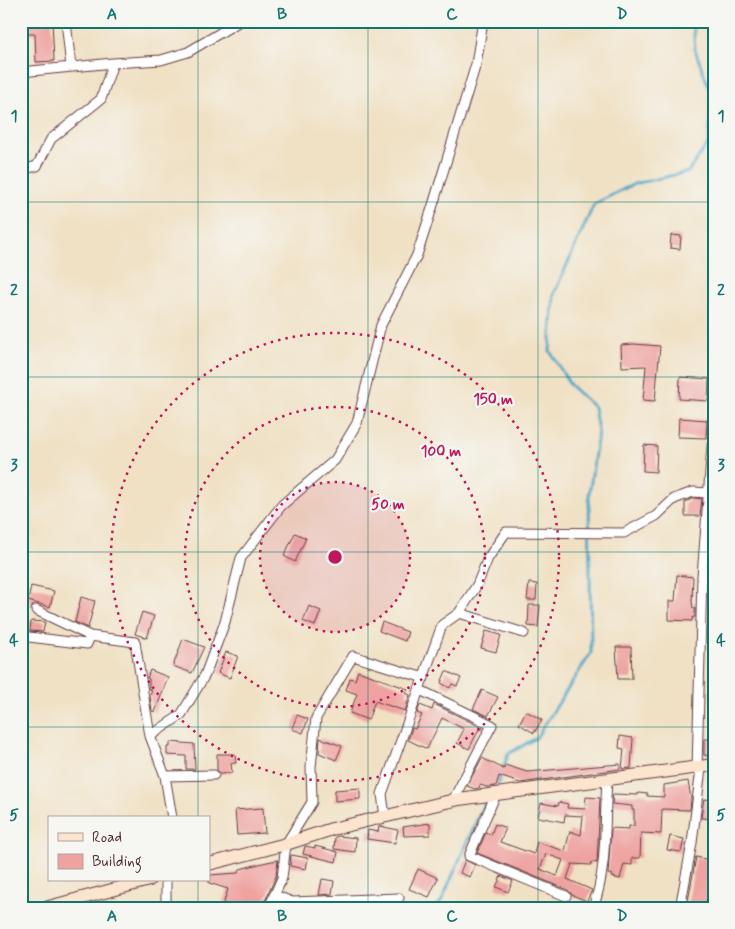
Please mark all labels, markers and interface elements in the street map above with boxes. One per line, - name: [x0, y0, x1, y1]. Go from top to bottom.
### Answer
- text: A: [107, 4, 117, 25]
- text: B: [277, 4, 287, 25]
- text: C: [446, 4, 458, 25]
- text: D: [616, 4, 628, 25]
- text: 1: [10, 106, 18, 127]
- text: 1: [717, 106, 725, 127]
- text: 2: [10, 280, 18, 301]
- text: 2: [717, 280, 725, 301]
- text: 150 m: [473, 390, 513, 410]
- text: 100 m: [421, 442, 461, 462]
- text: 3: [10, 455, 18, 476]
- text: 3: [717, 455, 725, 476]
- text: 50 m: [371, 495, 405, 515]
- centre of rings: [326, 548, 344, 566]
- text: 4: [9, 630, 19, 651]
- text: 4: [716, 630, 726, 651]
- text: 5: [9, 805, 19, 826]
- text: 5: [716, 805, 726, 826]
- legend: [48, 816, 210, 882]
- text: Road: [92, 828, 122, 848]
- text: Building: [92, 852, 142, 873]
- text: A: [107, 906, 117, 927]
- text: B: [277, 906, 287, 927]
- text: C: [446, 906, 458, 927]
- text: D: [616, 906, 628, 927]

